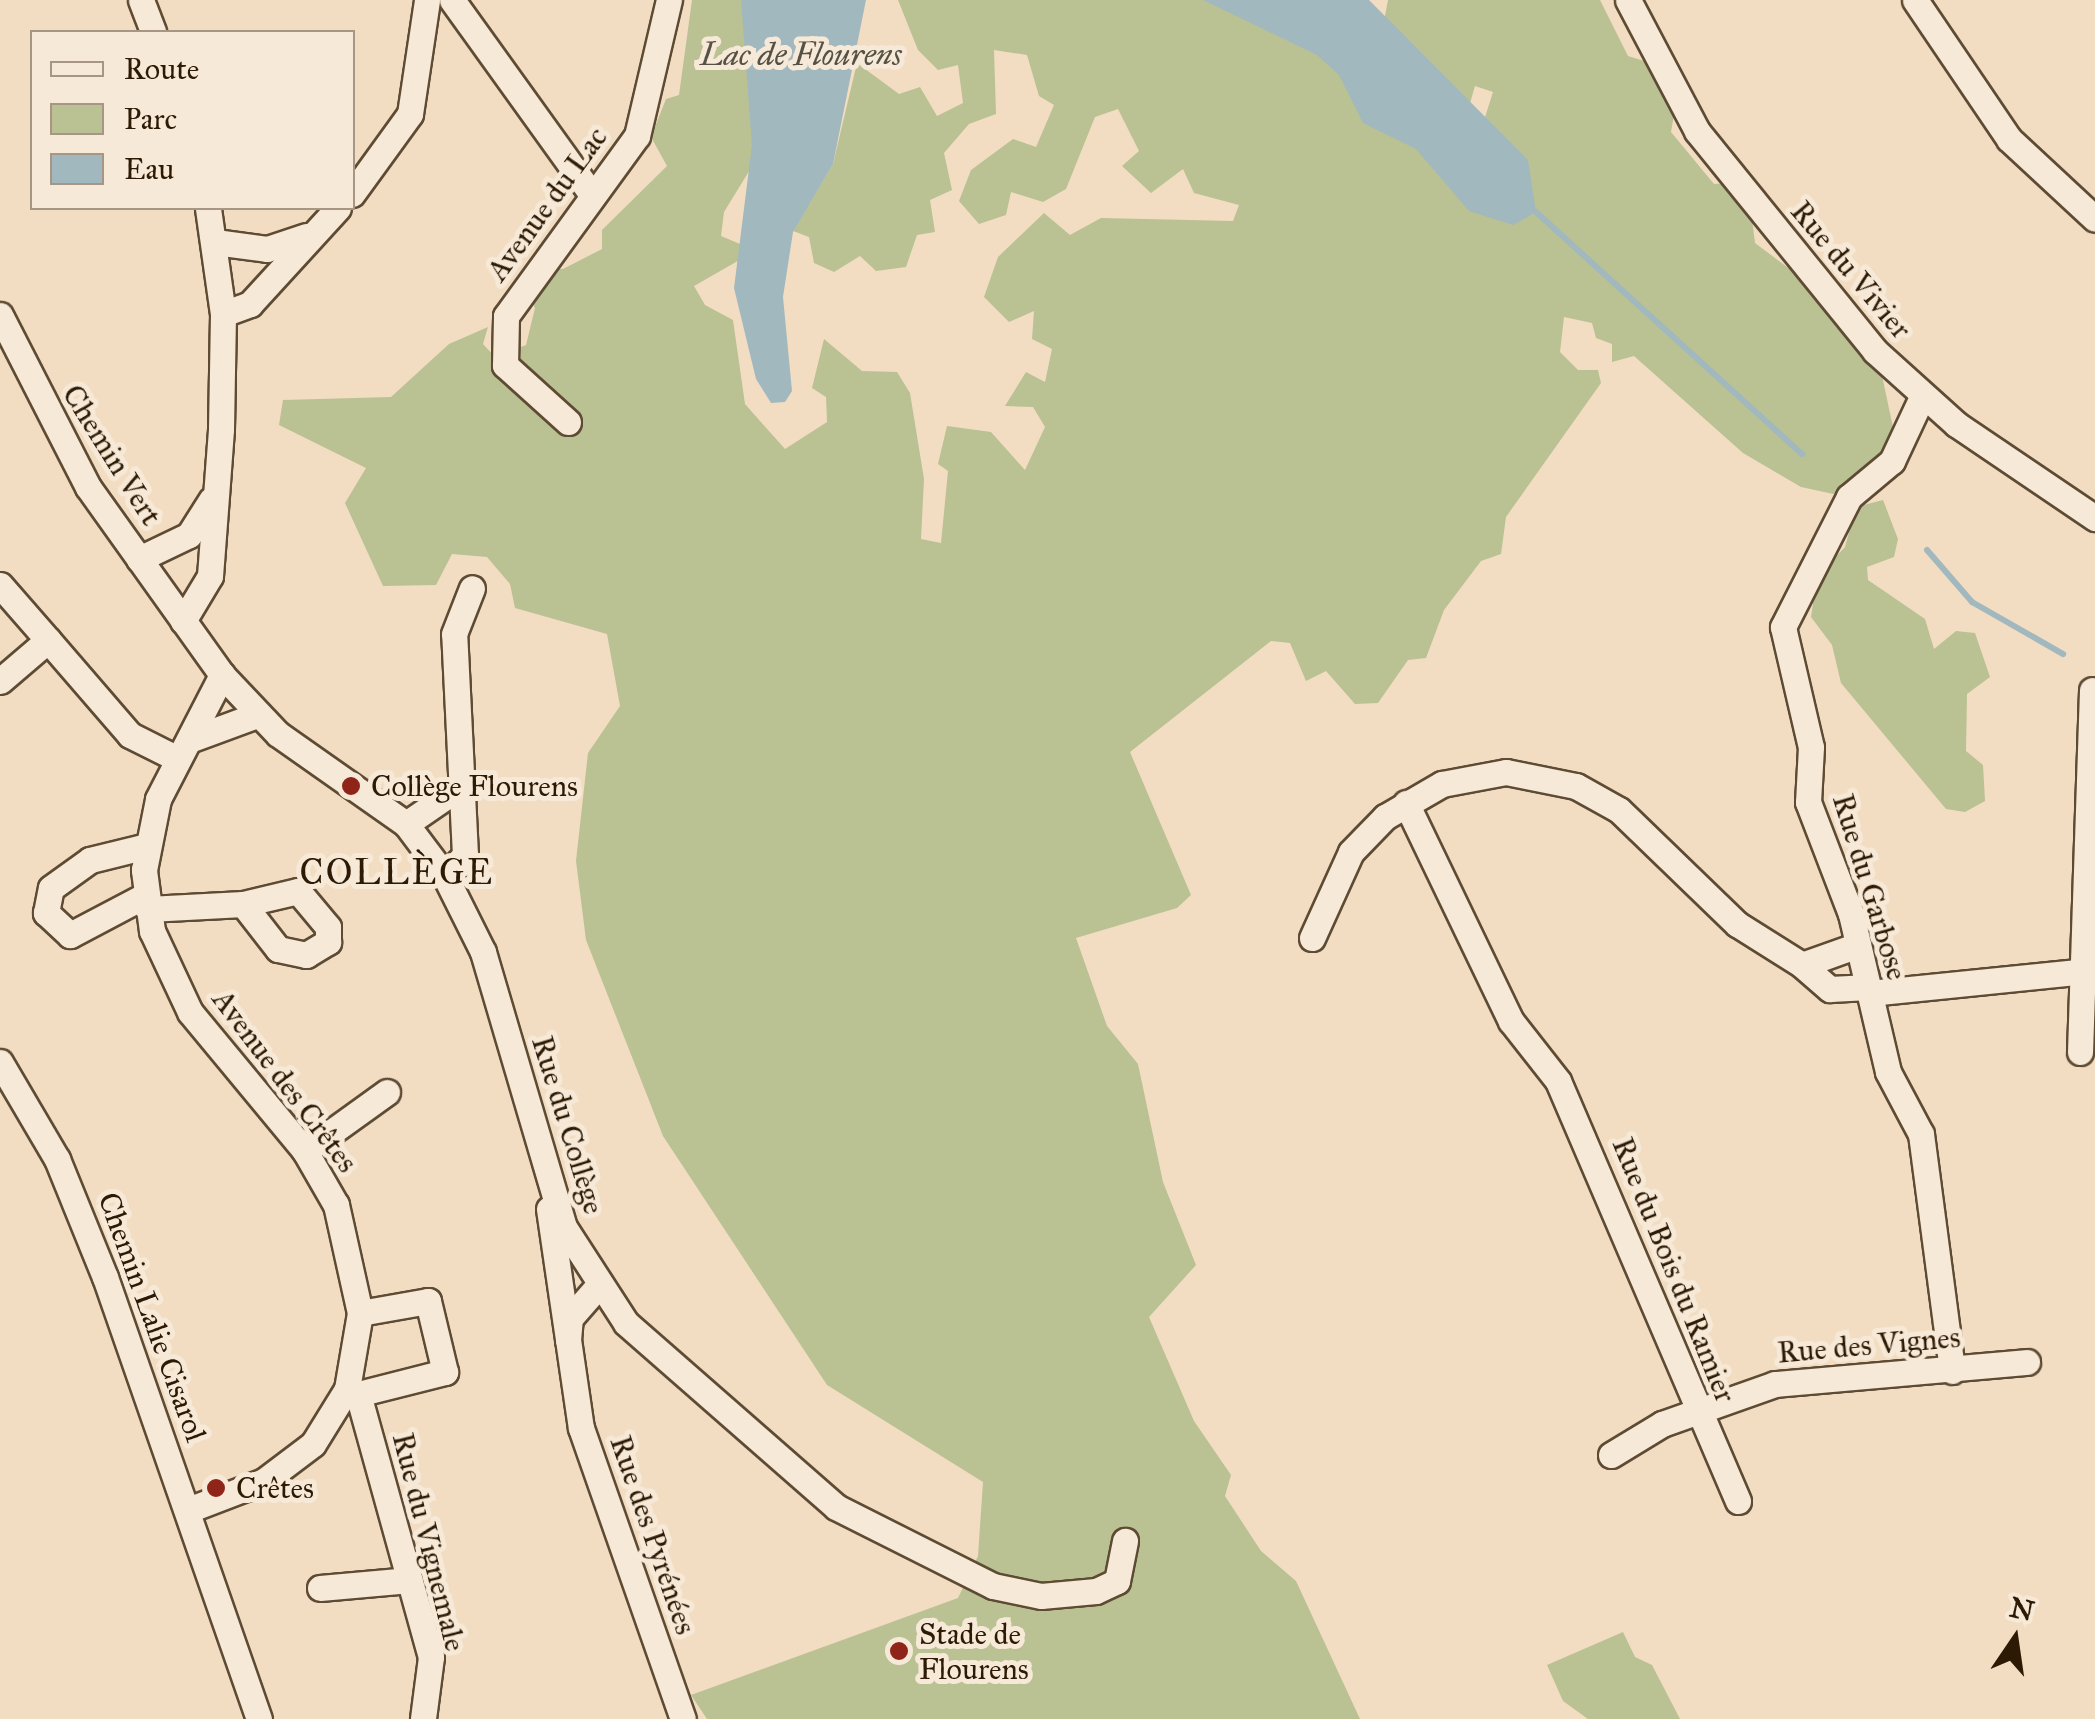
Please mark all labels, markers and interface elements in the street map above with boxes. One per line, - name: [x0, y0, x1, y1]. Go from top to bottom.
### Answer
- legend: [30, 30, 355, 210]
- water label: Lac de Flourens: [700, 36, 902, 74]
- text: Route: [124, 51, 199, 87]
- text: Parc: [124, 101, 177, 137]
- street label: Avenue du Lac: [479, 120, 615, 288]
- text: Eau: [124, 151, 174, 187]
- street label: Rue du Vivier: [1783, 194, 1919, 346]
- street label: Chemin Vert: [55, 378, 169, 532]
- place label: Collège Flourens: [371, 768, 578, 804]
- marker: Collège Flourens: [340, 775, 362, 797]
- street label: Rue du Garbose: [1825, 790, 1915, 984]
- district label: COLLÈGE: [299, 852, 495, 894]
- street label: Avenue des Crêtes: [205, 983, 365, 1179]
- street label: Rue du Collège: [524, 1032, 612, 1218]
- street label: Rue du Bois du Ramier: [1604, 1132, 1744, 1408]
- street label: Chemin Lalie Cisarol: [90, 1188, 214, 1446]
- street label: Rue des Vignes: [1776, 1319, 1962, 1371]
- street label: Rue du Vignemale: [385, 1429, 473, 1655]
- street label: Rue des Pyrénées: [602, 1431, 704, 1639]
- place label: Crêtes: [236, 1470, 314, 1506]
- marker: Crêtes: [205, 1477, 227, 1499]
- north arrow: [1965, 1589, 2065, 1689]
- text: N: [2006, 1590, 2037, 1629]
- place label: Stade de Flourens: [919, 1616, 1029, 1686]
- marker: Stade de Flourens: [888, 1640, 910, 1662]

